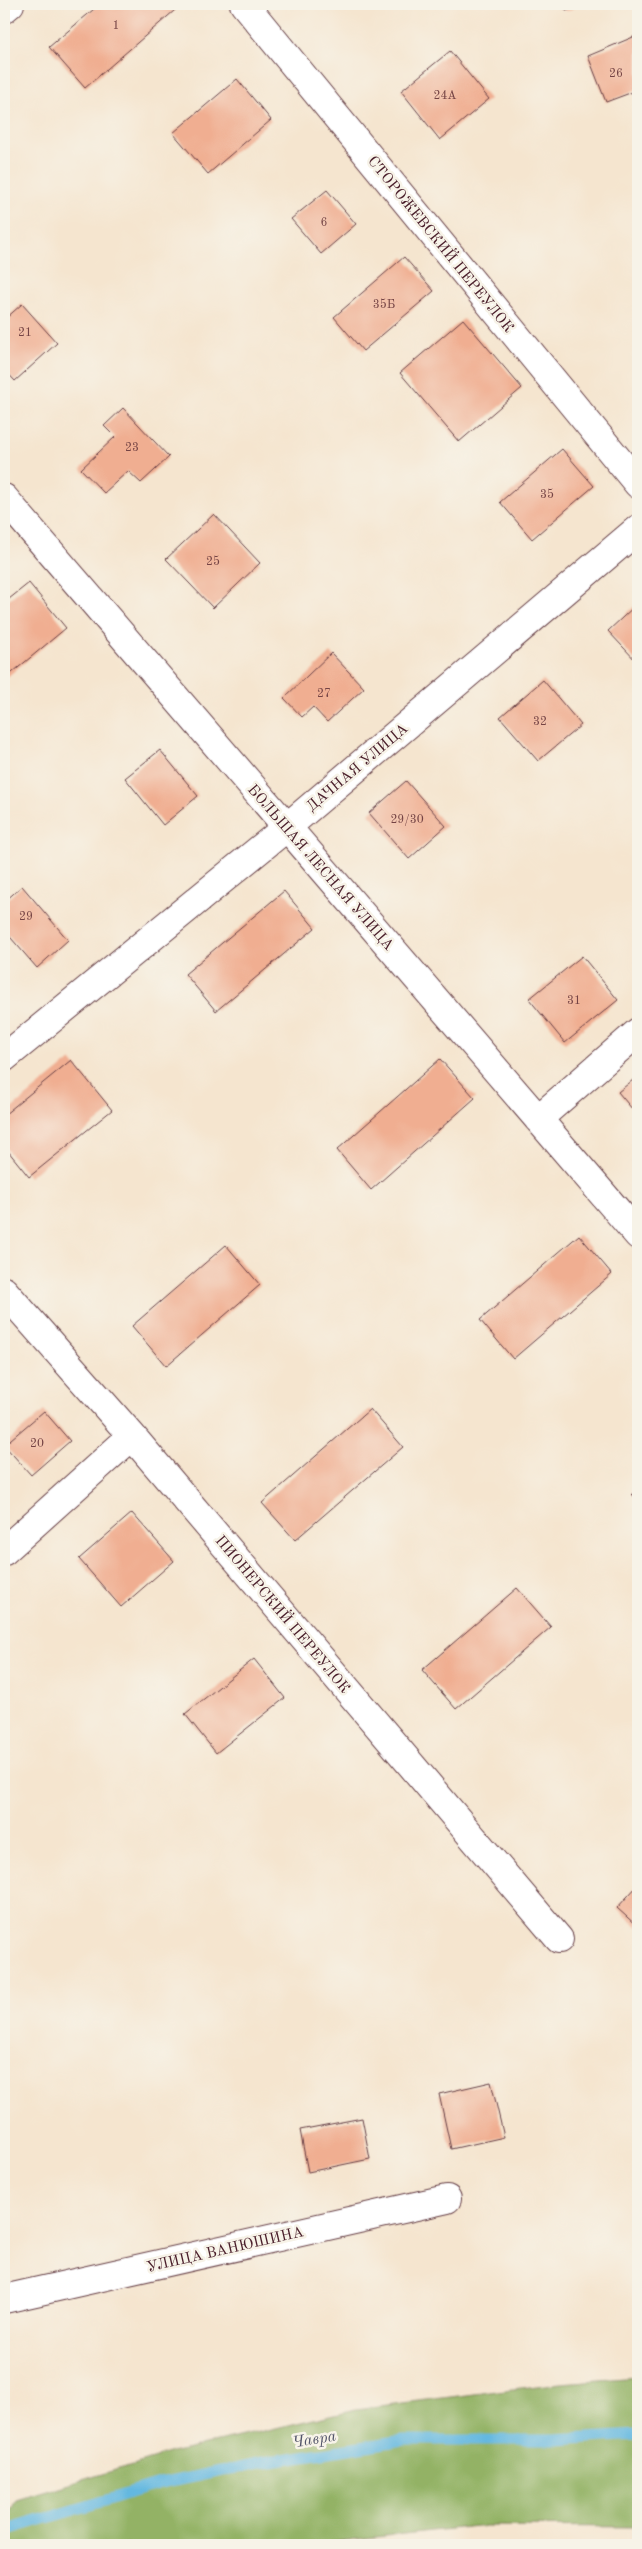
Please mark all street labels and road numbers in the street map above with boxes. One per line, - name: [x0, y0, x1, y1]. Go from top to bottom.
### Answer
- street label: СТОРОЖЕВСКИЙ ПЕРЕУЛОК: [364, 151, 519, 336]
- street label: ДАЧНАЯ УЛИЦА: [304, 721, 412, 815]
- street label: БОЛЬШАЯ ЛЕСНАЯ УЛИЦА: [244, 782, 396, 954]
- street label: ПИОНЕРСКИЙ ПЕРЕУЛОК: [212, 1531, 355, 1697]
- street label: УЛИЦА ВАНЮШИНА: [145, 2225, 306, 2276]

